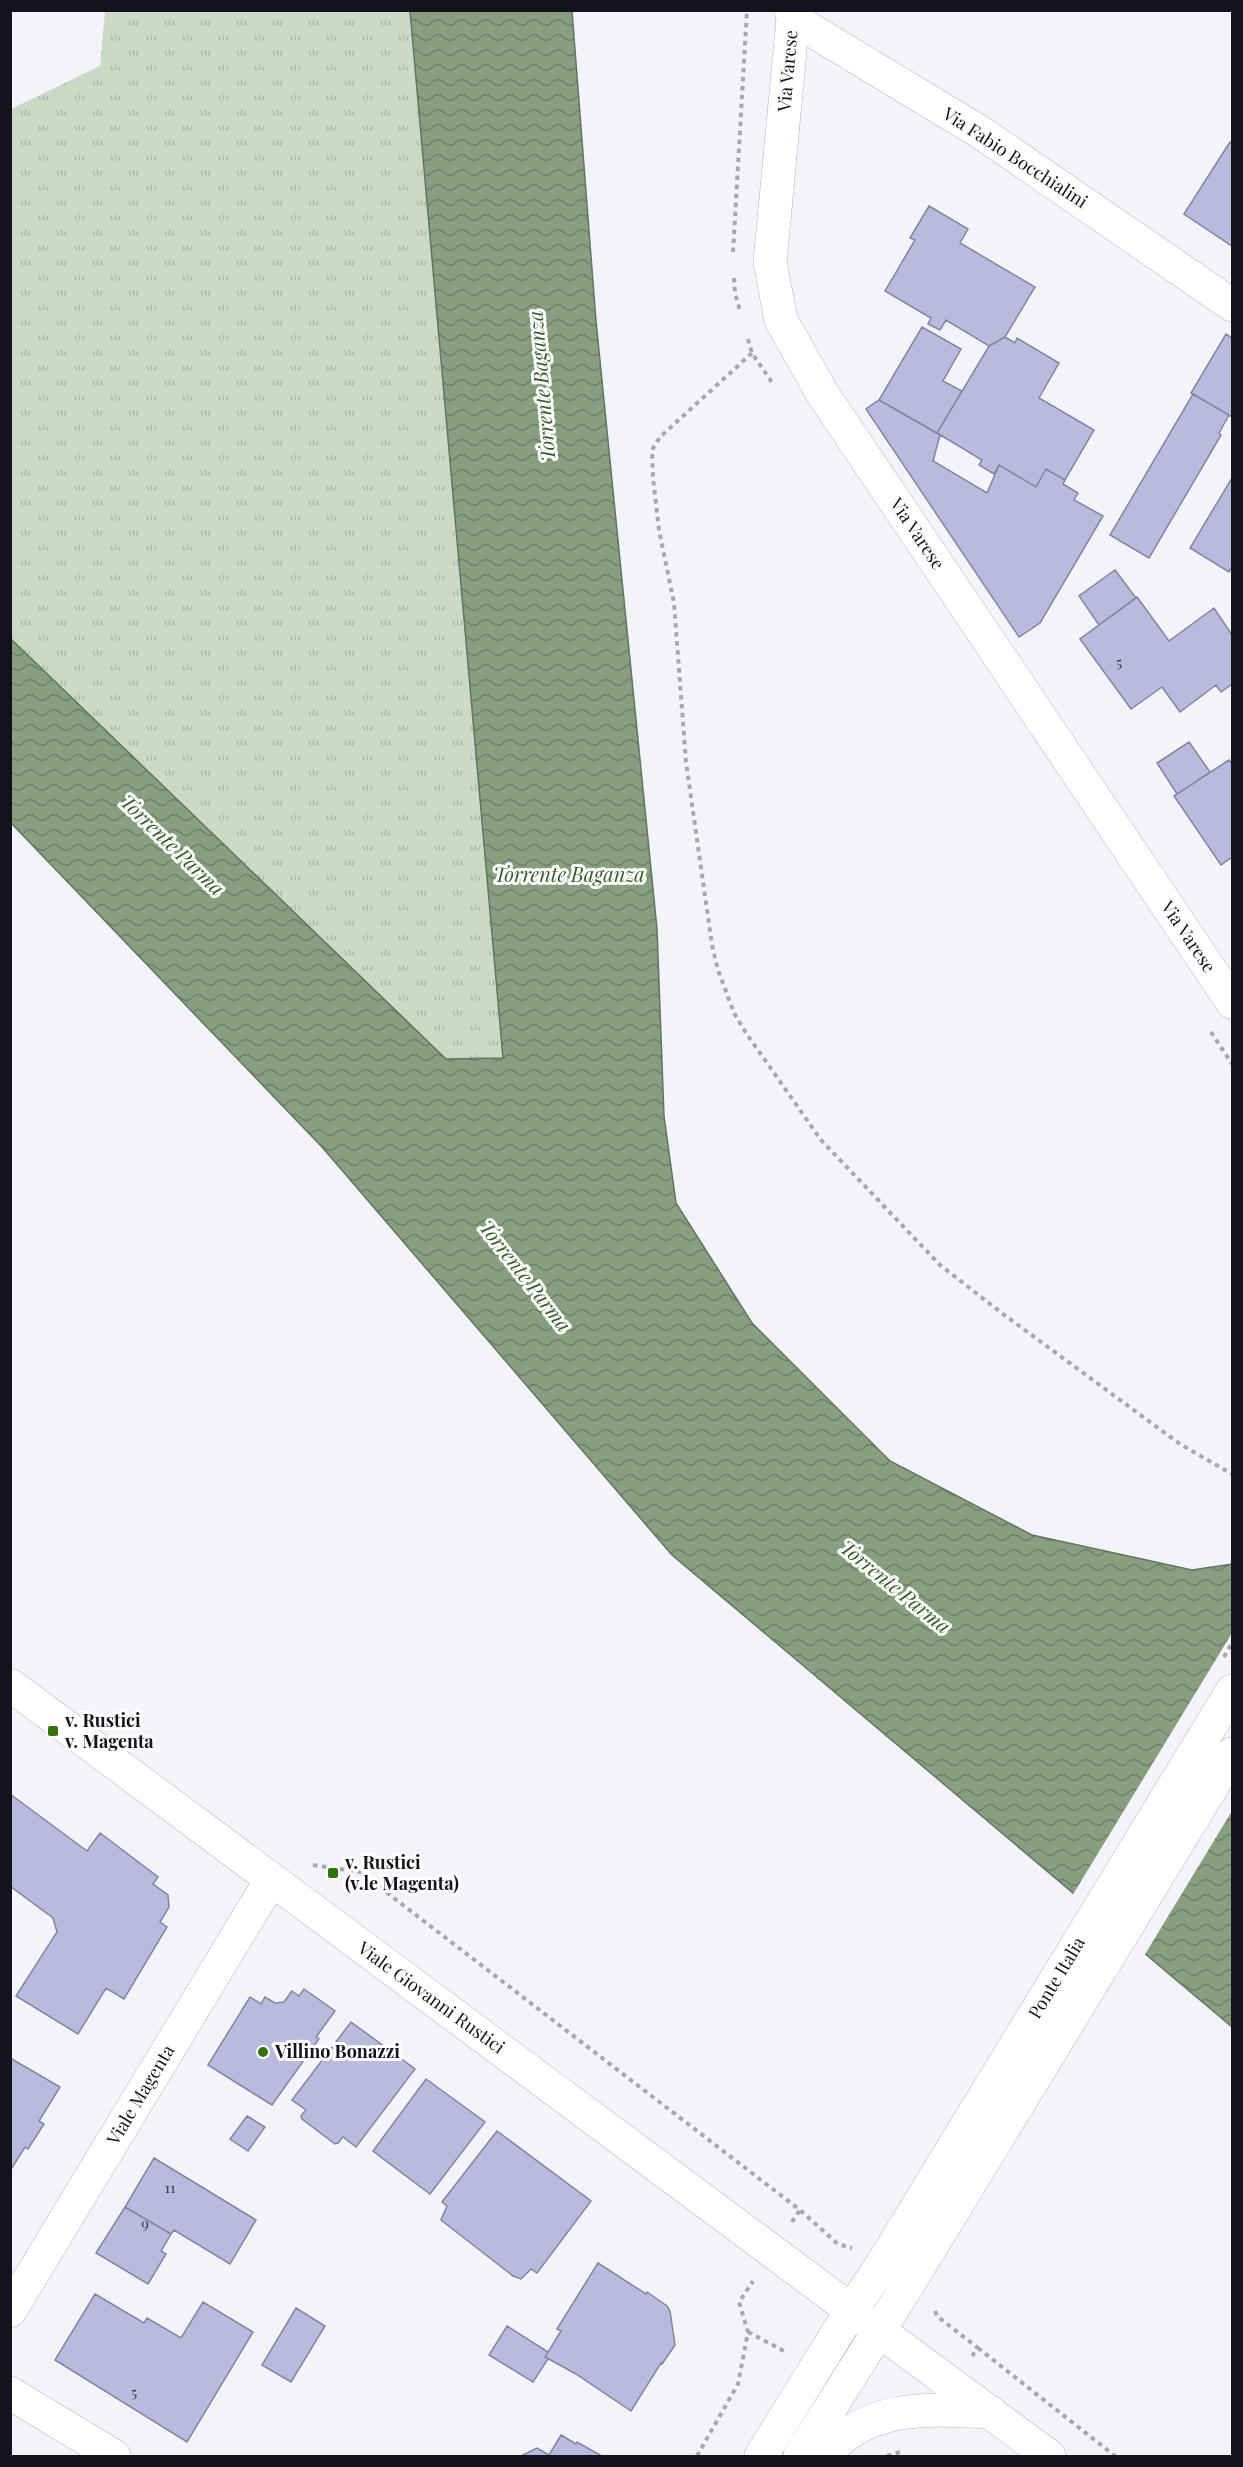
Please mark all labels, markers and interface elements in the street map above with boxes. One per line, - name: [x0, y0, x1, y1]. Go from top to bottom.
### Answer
- street label: Via Varese: [771, 29, 803, 114]
- street label: Via Fabio Bocchialini: [938, 101, 1092, 213]
- water label: Torrente Baganza: [520, 310, 561, 463]
- street label: Via Varese: [884, 492, 951, 574]
- house number: 5: [1116, 652, 1122, 672]
- water label: Torrente Parma: [115, 787, 231, 900]
- water label: Torrente Baganza: [493, 860, 645, 887]
- street label: Via Varese: [1155, 895, 1222, 977]
- water label: Torrente Parma: [474, 1214, 578, 1337]
- water label: Torrente Parma: [835, 1533, 957, 1639]
- place label: v. Rustici v. Magenta: [64, 1708, 154, 1753]
- marker: v. Rustici v. Magenta: [46, 1724, 60, 1738]
- place label: v. Rustici (v.le Magenta): [344, 1850, 459, 1895]
- marker: v. Rustici (v.le Magenta): [326, 1866, 340, 1880]
- street label: Ponte Italia: [1022, 1932, 1090, 2023]
- street label: Viale Giovanni Rustici: [353, 1935, 510, 2059]
- place label: Villino Bonazzi: [274, 2039, 400, 2063]
- street label: Viale Magenta: [100, 2040, 179, 2150]
- marker: Villino Bonazzi: [256, 2045, 270, 2059]
- house number: 11: [164, 2177, 176, 2197]
- house number: 9: [141, 2213, 149, 2233]
- house number: 5: [131, 2382, 137, 2402]

